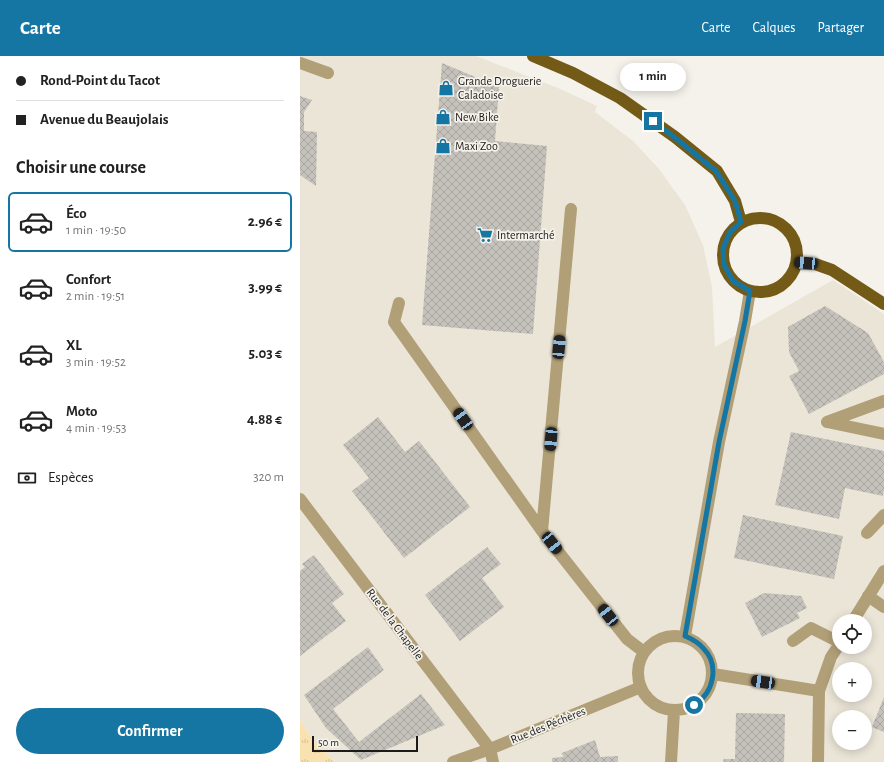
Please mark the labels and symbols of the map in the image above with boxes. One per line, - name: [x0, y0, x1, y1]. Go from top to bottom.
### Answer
- callout: 1 min: [620, 63, 686, 91]
- place label: Grande Droguerie Caladoise: [458, 75, 541, 101]
- shop icon: Grande Droguerie Caladoise: [437, 79, 455, 97]
- shop icon: New Bike: [434, 108, 452, 126]
- place label: New Bike: [455, 111, 499, 123]
- route end: [644, 112, 662, 130]
- shop icon: Maxi Zoo: [434, 137, 452, 155]
- place label: Maxi Zoo: [455, 140, 498, 152]
- supermarket icon: Intermarché: [476, 226, 494, 244]
- place label: Intermarché: [497, 229, 555, 241]
- car: [794, 256, 818, 270]
- car: [552, 335, 566, 359]
- car: [451, 406, 475, 432]
- car: [544, 427, 558, 451]
- car: [540, 530, 564, 556]
- street label: Rue de la Chapelle: [365, 586, 425, 662]
- car: [596, 602, 620, 628]
- car: [750, 674, 776, 690]
- route start: [685, 696, 703, 714]
- street label: Rue des Péchères: [509, 705, 587, 745]
- scale bar: [312, 734, 418, 753]

